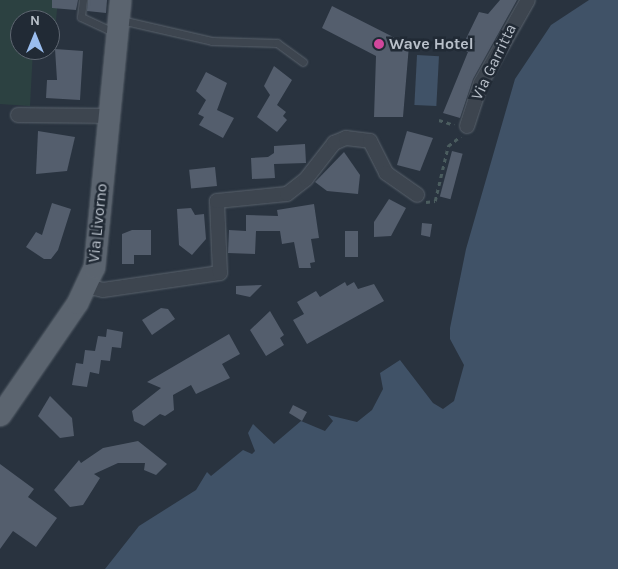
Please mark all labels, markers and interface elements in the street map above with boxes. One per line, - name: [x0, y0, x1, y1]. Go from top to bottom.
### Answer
- north arrow: [10, 10, 60, 60]
- text: N: [30, 12, 40, 29]
- street label: Via Garritta: [467, 21, 521, 103]
- place label: Wave Hotel: [389, 34, 474, 54]
- marker: Wave Hotel: [373, 38, 385, 50]
- street label: Via Livorno: [84, 182, 112, 264]

